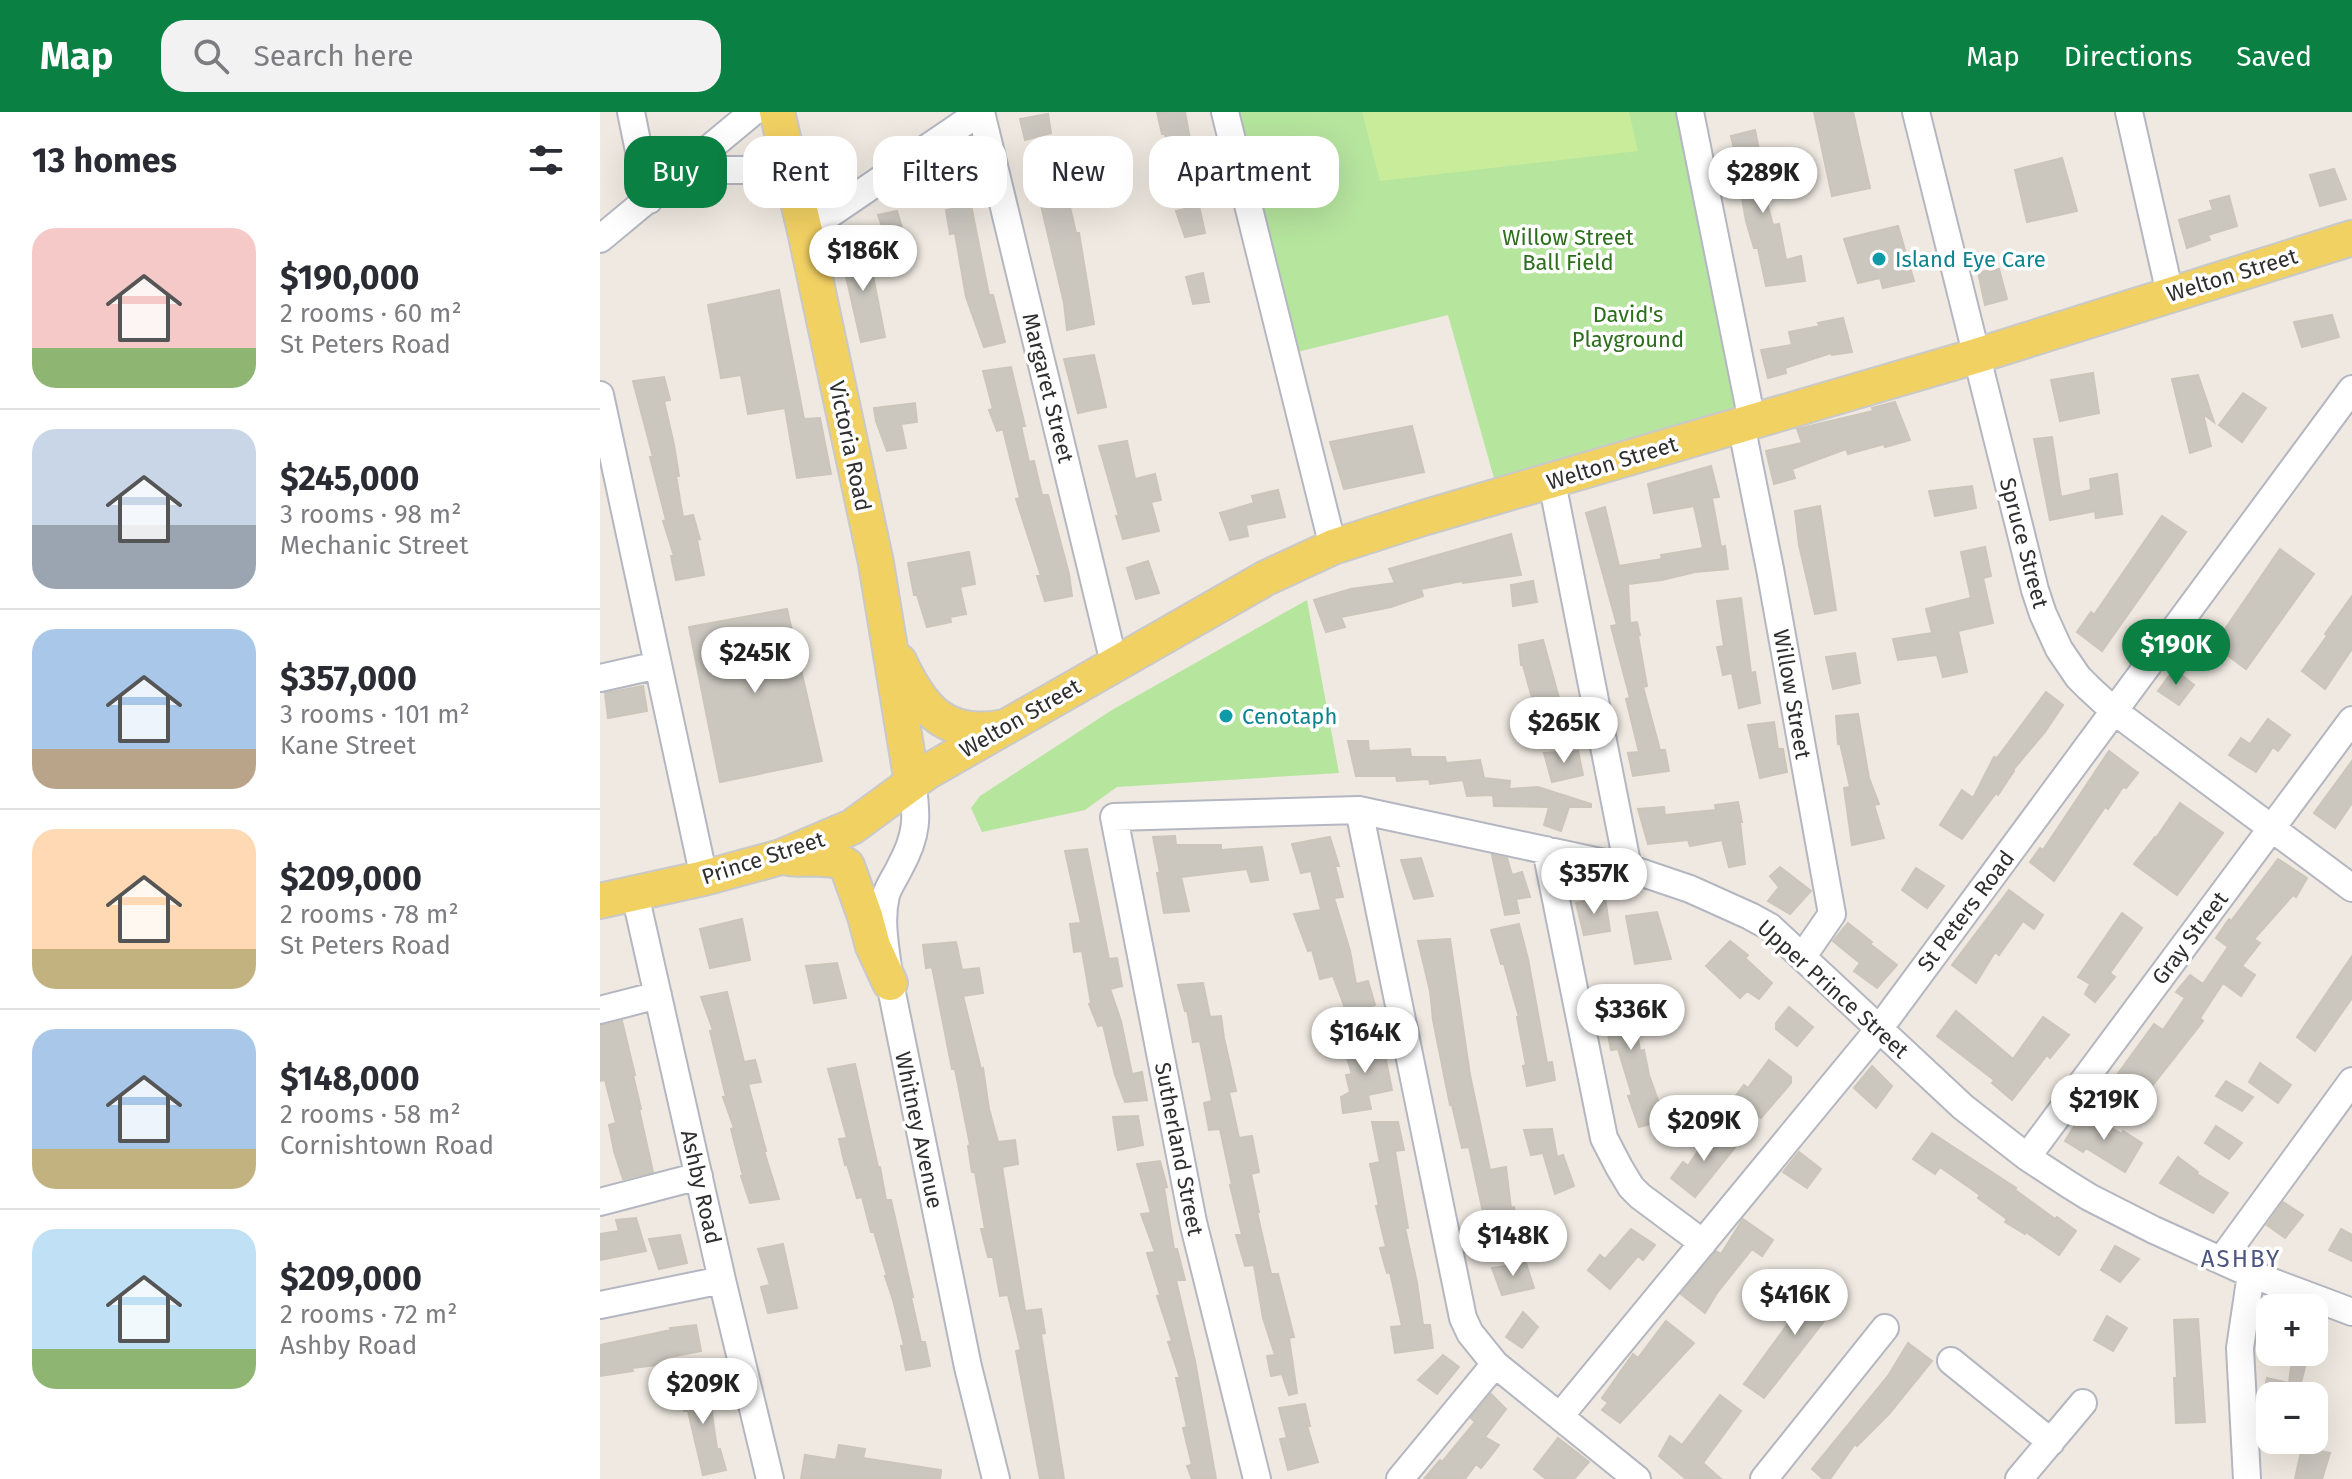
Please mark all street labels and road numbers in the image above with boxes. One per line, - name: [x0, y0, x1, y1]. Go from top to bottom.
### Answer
- street label: Welton Street: [2163, 242, 2301, 308]
- street label: Margaret Street: [1016, 310, 1080, 466]
- street label: Victoria Road: [823, 378, 877, 514]
- street label: Welton Street: [1543, 430, 1681, 496]
- street label: Spruce Street: [1994, 475, 2054, 611]
- street label: Willow Street: [1767, 627, 1817, 761]
- street label: Welton Street: [955, 672, 1085, 764]
- street label: Prince Street: [698, 825, 828, 891]
- street label: St Peters Road: [1912, 845, 2020, 977]
- street label: Gray Street: [2146, 886, 2234, 990]
- street label: Upper Prince Street: [1752, 914, 1914, 1064]
- street label: Whitney Avenue: [889, 1049, 949, 1211]
- street label: Sutherland Street: [1149, 1060, 1209, 1238]
- street label: Ashby Road: [675, 1127, 727, 1247]

